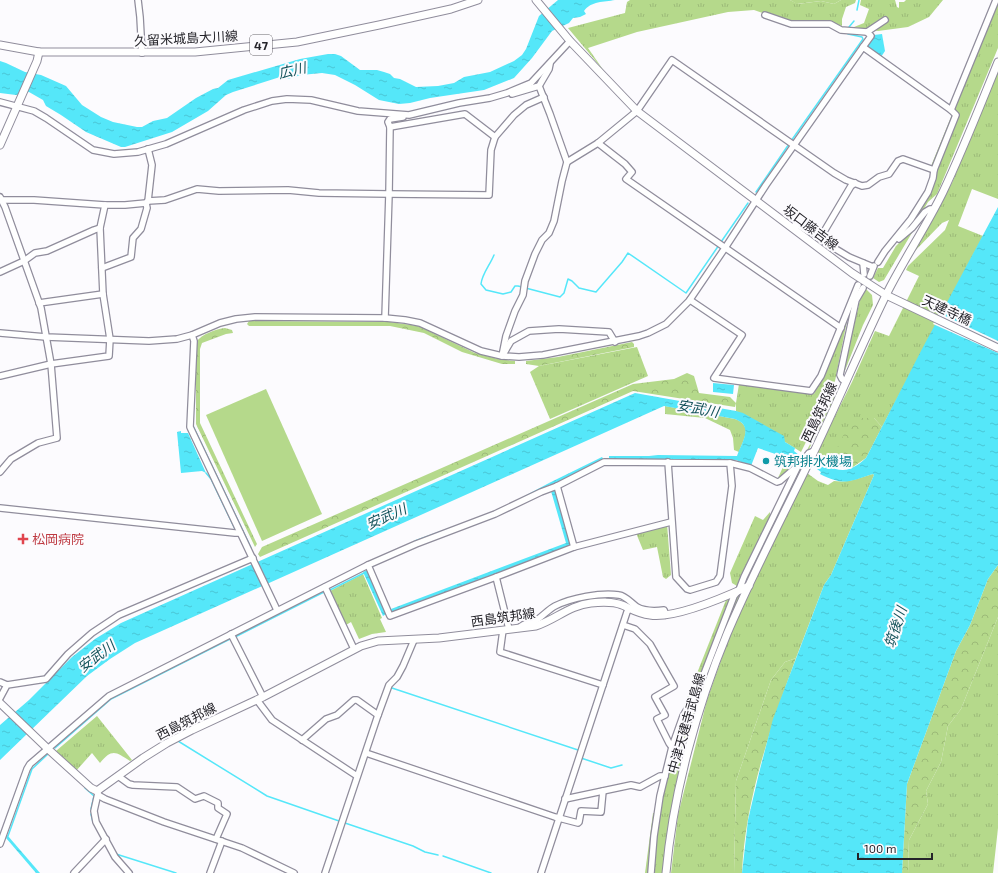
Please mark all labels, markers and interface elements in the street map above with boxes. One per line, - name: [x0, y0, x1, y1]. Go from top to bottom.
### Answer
- street label: 久留米城島大川線: [134, 27, 238, 49]
- road number: 47: [250, 35, 272, 55]
- water label: 広川: [276, 58, 310, 81]
- street label: 坂口藤吉線: [780, 201, 842, 253]
- street label: 天建寺橋: [920, 292, 974, 328]
- street label: 西島筑邦線: [798, 379, 840, 445]
- water label: 安武川: [676, 396, 722, 420]
- place label: 筑邦排水機場: [774, 453, 852, 469]
- marker: 筑邦排水機場: [761, 456, 771, 466]
- water label: 安武川: [363, 499, 410, 532]
- place label: 松岡病院: [32, 531, 84, 547]
- marker: 松岡病院: [17, 533, 29, 545]
- water label: 筑後川: [880, 602, 910, 650]
- street label: 西島筑邦線: [470, 605, 536, 629]
- water label: 安武川: [74, 635, 119, 675]
- street label: 中津天建寺武島線: [664, 671, 708, 775]
- street label: 西島筑邦線: [153, 699, 219, 743]
- scale bar: [858, 835, 932, 861]
- text: 100 m: [864, 841, 896, 855]

